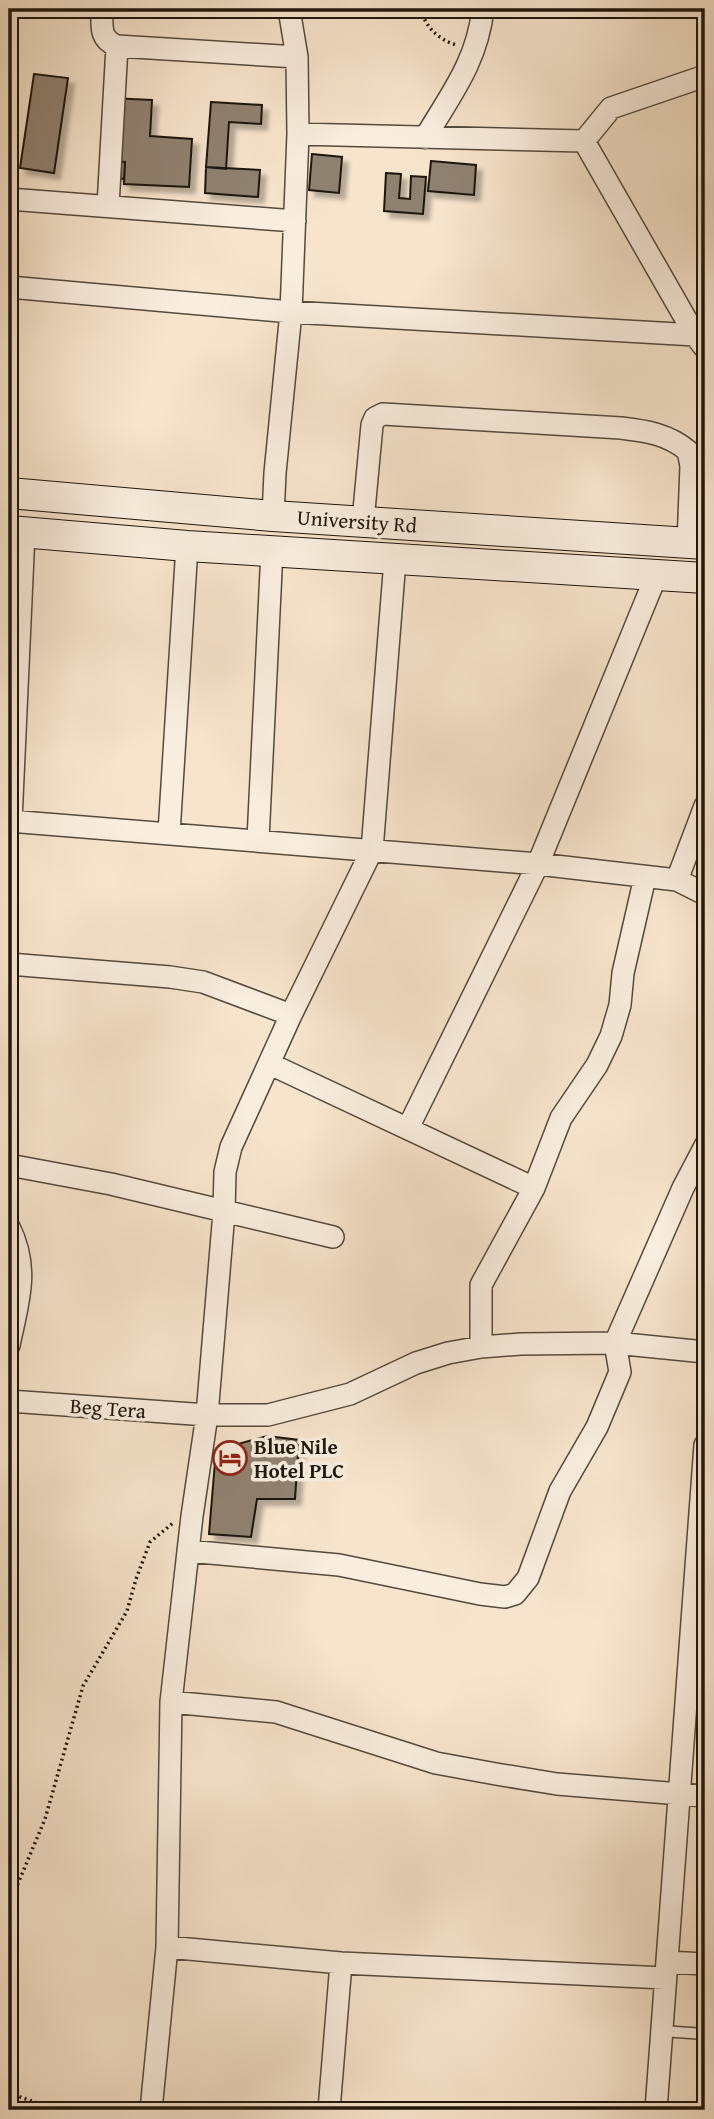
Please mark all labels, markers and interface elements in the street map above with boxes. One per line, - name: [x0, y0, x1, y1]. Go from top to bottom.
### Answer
- street label: University Rd: [296, 501, 419, 541]
- street label: Beg Tera: [69, 1390, 147, 1426]
- place label: Blue Nile Hotel PLC: [254, 1431, 344, 1486]
- hotel icon: Blue Nile Hotel PLC: [211, 1439, 249, 1477]

